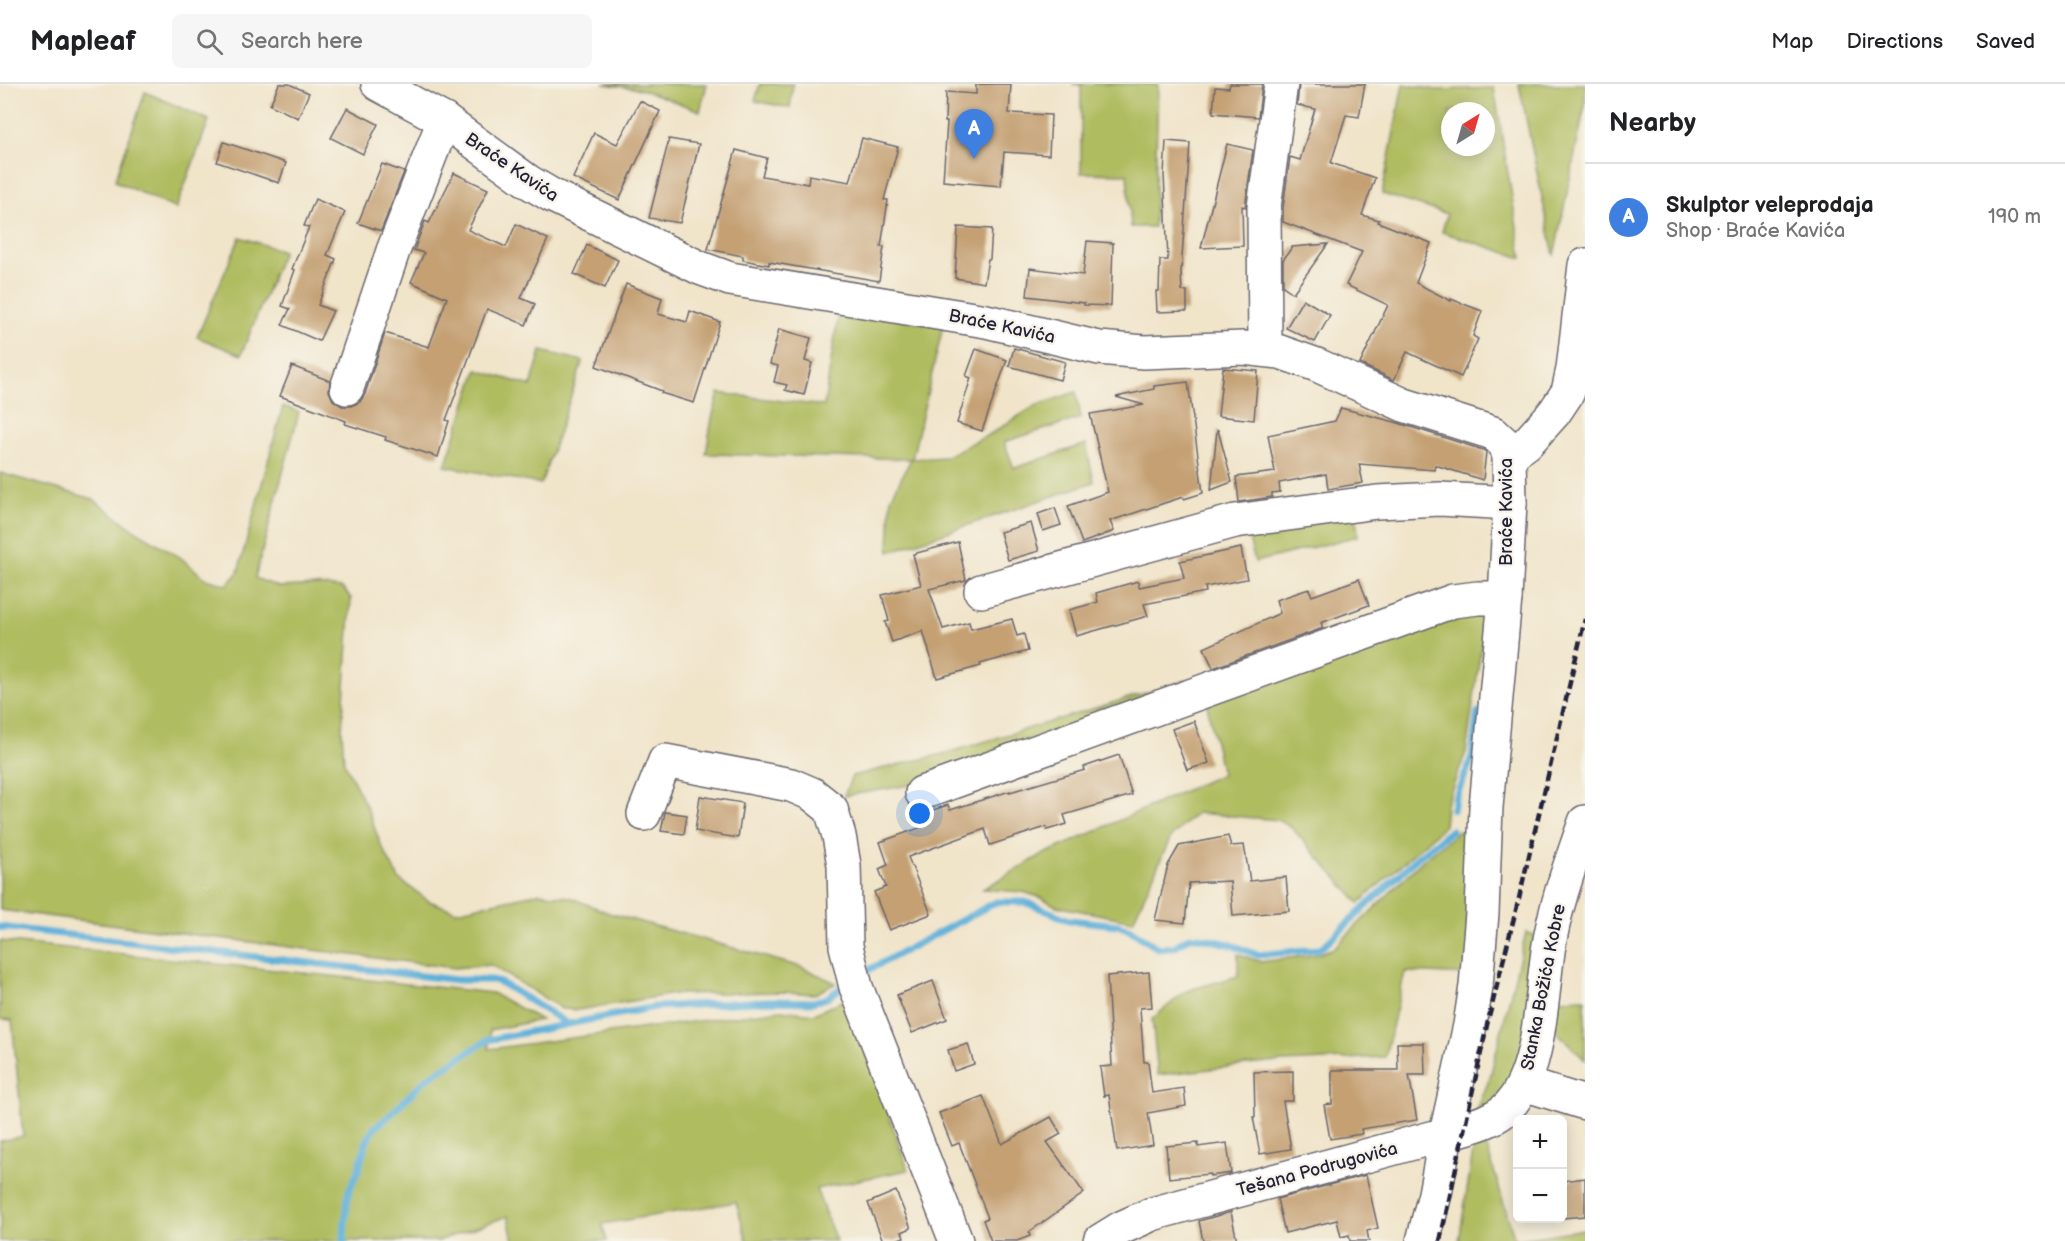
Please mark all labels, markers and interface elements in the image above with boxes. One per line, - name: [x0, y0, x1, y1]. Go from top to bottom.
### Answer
- search box: [172, 14, 592, 68]
- text: Mapleaf: [30, 25, 136, 58]
- icon: search: [193, 25, 226, 58]
- text: Search here: [241, 28, 363, 55]
- text: Map: [1771, 29, 1814, 54]
- text: Directions: [1847, 29, 1943, 54]
- text: Saved: [1976, 29, 2035, 54]
- north arrow: [1441, 102, 1495, 156]
- text: Nearby: [1609, 108, 1696, 139]
- pin: A: [954, 110, 994, 159]
- street label: Braće Kavića: [461, 128, 562, 206]
- text: Skulptor veleprodaja: [1666, 192, 1874, 219]
- text: A: [1622, 205, 1635, 229]
- text: 190 m: [1988, 205, 2041, 229]
- text: Shop · Braće Kavića: [1666, 219, 1845, 243]
- street label: Braće Kavića: [947, 305, 1057, 348]
- street label: Braće Kavića: [1496, 458, 1517, 566]
- your location: [905, 799, 934, 828]
- street label: Stanka Božića Kobre: [1517, 902, 1570, 1072]
- map controls: [1513, 1115, 1567, 1223]
- button: +: [1513, 1115, 1567, 1169]
- street label: Tešana Podrugovića: [1234, 1138, 1400, 1201]
- button: −: [1513, 1169, 1567, 1223]

